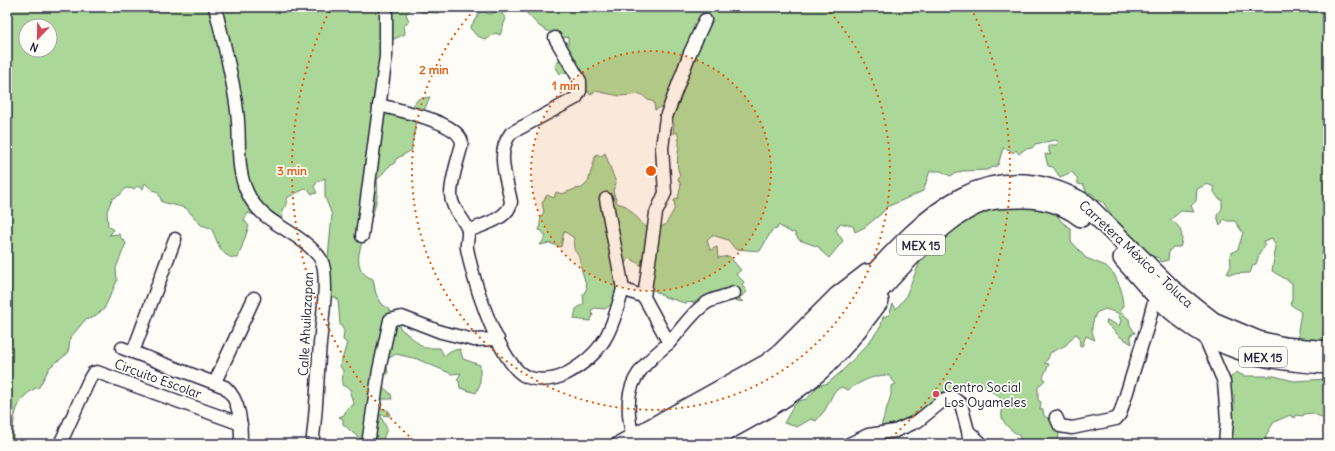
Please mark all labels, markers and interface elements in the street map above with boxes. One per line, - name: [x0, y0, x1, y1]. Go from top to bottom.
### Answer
- north arrow: [18, 18, 58, 58]
- text: N: [28, 39, 40, 55]
- text: 2 min: [419, 62, 449, 77]
- text: 1 min: [552, 78, 580, 93]
- text: 3 min: [277, 163, 307, 178]
- centre of rings: [644, 164, 658, 178]
- street label: Carretera México - Toluca: [1075, 197, 1197, 311]
- road number: MEX 15: [897, 235, 945, 255]
- street label: Calle Ahuilazapan: [295, 271, 317, 377]
- road number: MEX 15: [1239, 347, 1287, 367]
- street label: Circuito Escolar: [112, 355, 205, 403]
- place label: Centro Social Los Oyameles: [944, 379, 1026, 411]
- marker: Centro Social Los Oyameles: [931, 389, 941, 399]

